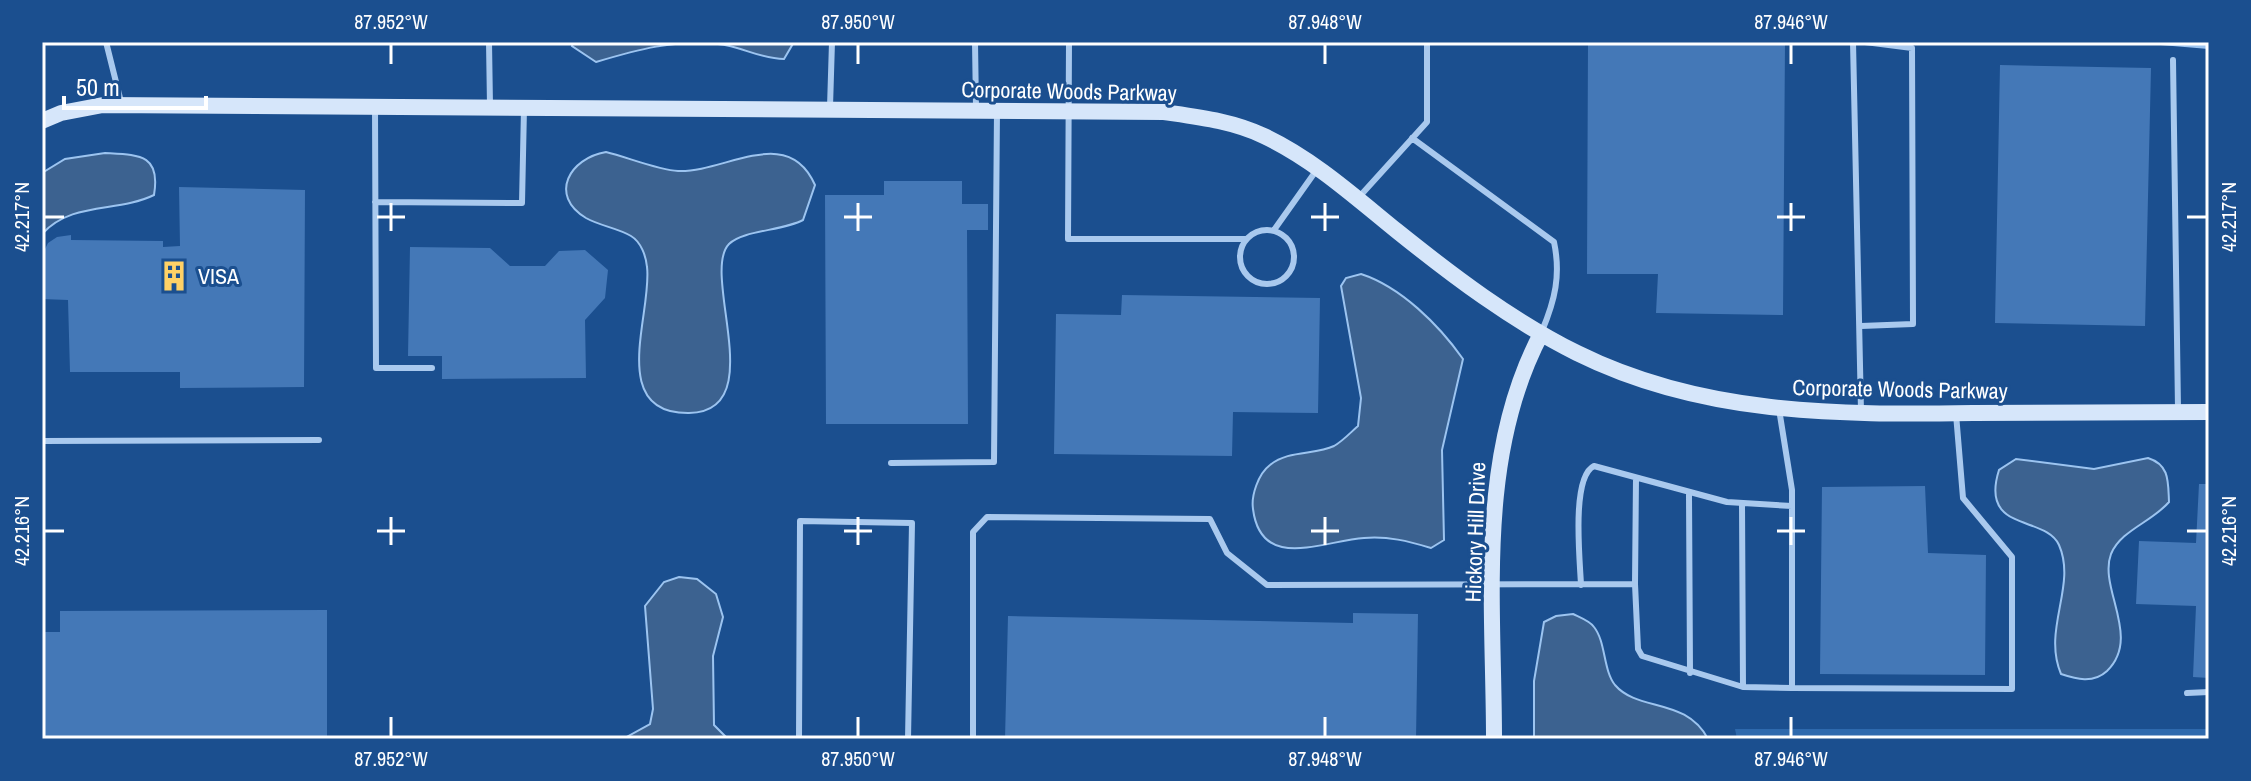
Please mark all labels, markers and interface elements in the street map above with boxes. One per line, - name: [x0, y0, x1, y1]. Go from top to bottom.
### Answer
- text: 87.952°W: [354, 8, 428, 35]
- text: 87.950°W: [821, 8, 895, 35]
- text: 87.948°W: [1288, 8, 1362, 35]
- text: 87.946°W: [1754, 8, 1828, 35]
- scale bar: [64, 60, 206, 110]
- text: 50 m: [76, 71, 120, 103]
- street label: Corporate Woods Parkway: [961, 74, 1177, 108]
- text: 42.217°N: [8, 182, 35, 252]
- text: 42.217°N: [2215, 182, 2242, 252]
- building icon: VISA: [157, 259, 191, 293]
- place label: VISA: [198, 261, 240, 291]
- street label: Corporate Woods Parkway: [1792, 372, 2008, 406]
- street label: Hickory Hill Drive: [1458, 461, 1492, 603]
- text: 42.216°N: [8, 496, 35, 566]
- text: 42.216°N: [2215, 496, 2242, 566]
- text: 87.952°W: [354, 745, 428, 772]
- text: 87.950°W: [821, 745, 895, 772]
- text: 87.948°W: [1288, 745, 1362, 772]
- text: 87.946°W: [1754, 745, 1828, 772]

